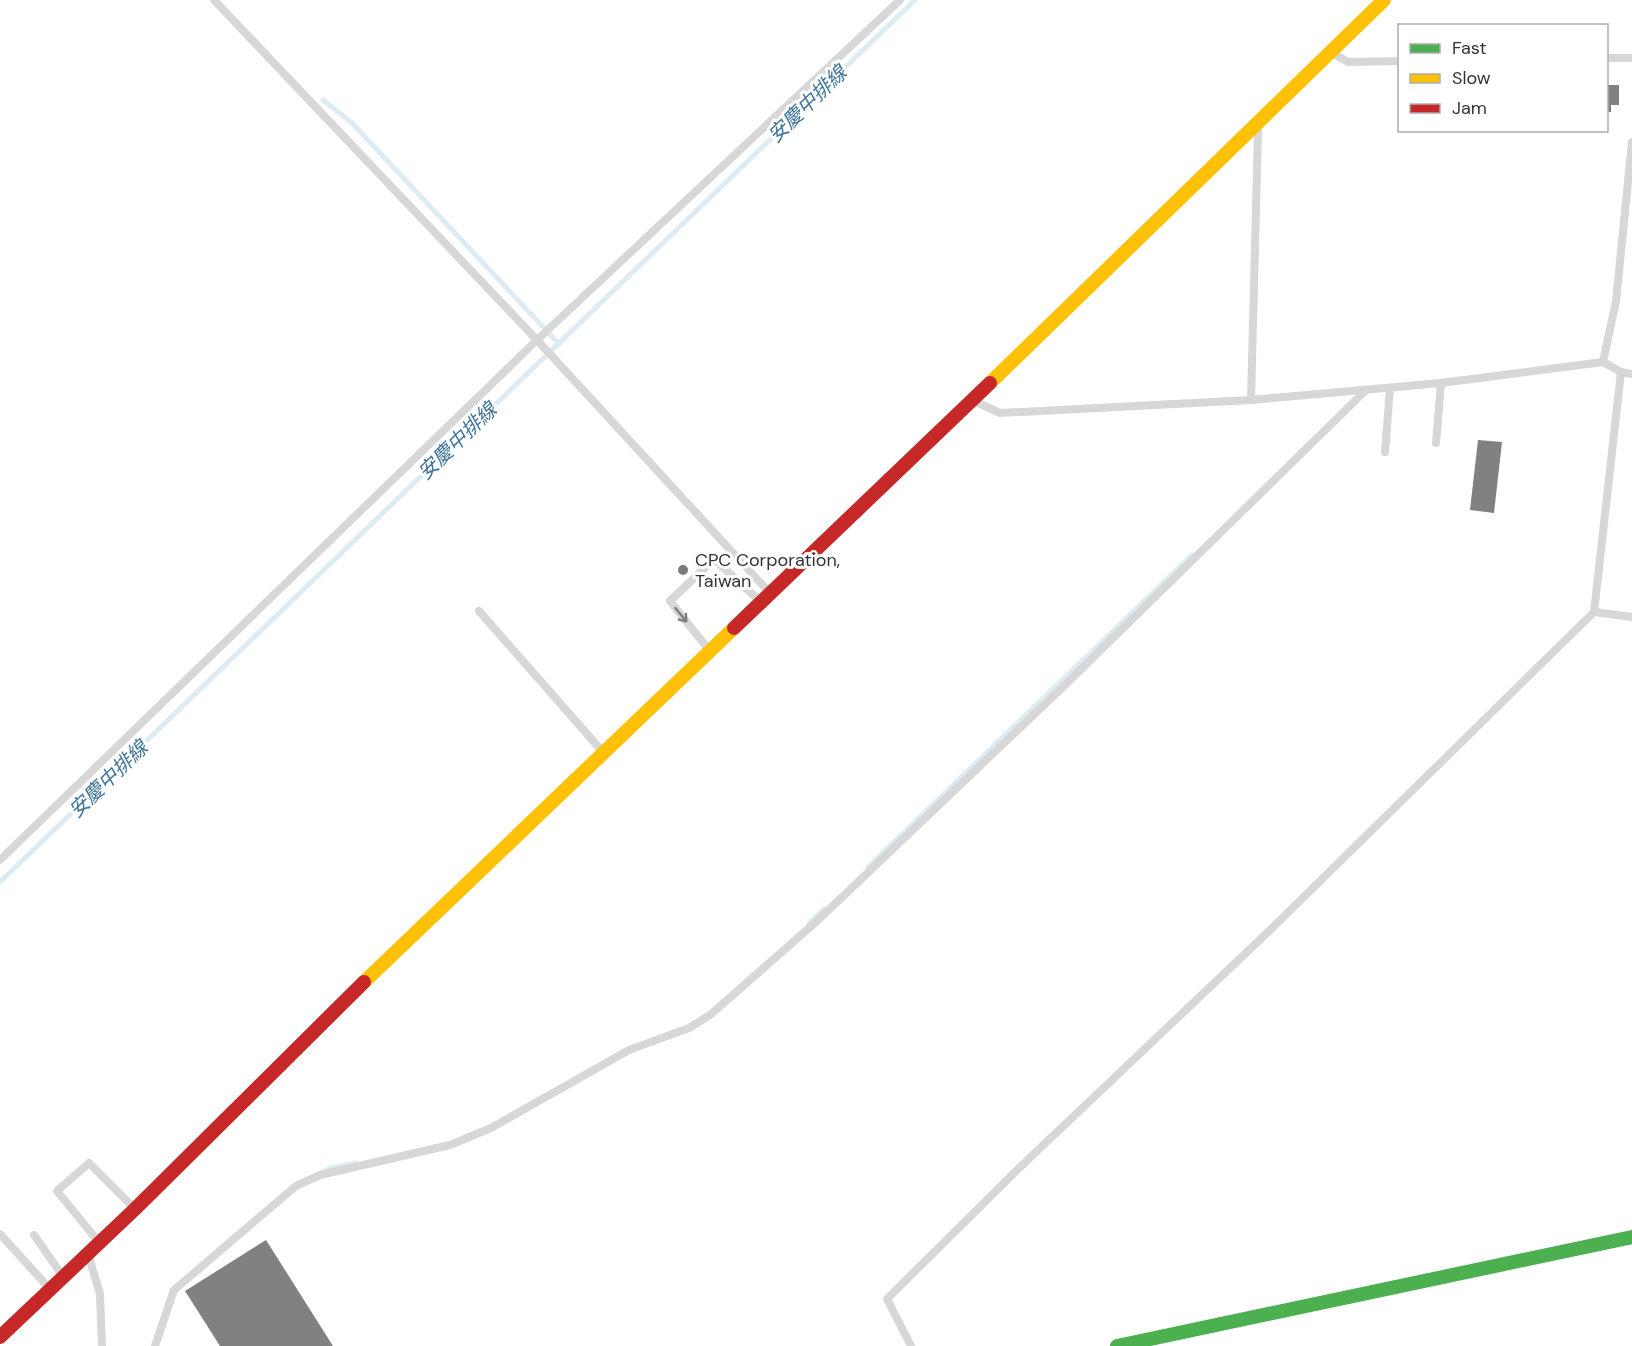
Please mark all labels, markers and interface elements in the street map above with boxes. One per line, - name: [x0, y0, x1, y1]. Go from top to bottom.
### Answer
- legend: [1398, 24, 1608, 132]
- text: Fast: [1452, 36, 1487, 60]
- water label: 安慶中排線: [762, 59, 853, 148]
- text: Slow: [1452, 66, 1491, 90]
- text: Jam: [1452, 96, 1487, 120]
- water label: 安慶中排線: [412, 396, 503, 485]
- place label: CPC Corporation, Taiwan: [695, 548, 840, 593]
- marker: CPC Corporation, Taiwan: [676, 563, 690, 577]
- one-way arrow: [674, 607, 688, 622]
- water label: 安慶中排線: [63, 734, 154, 823]

